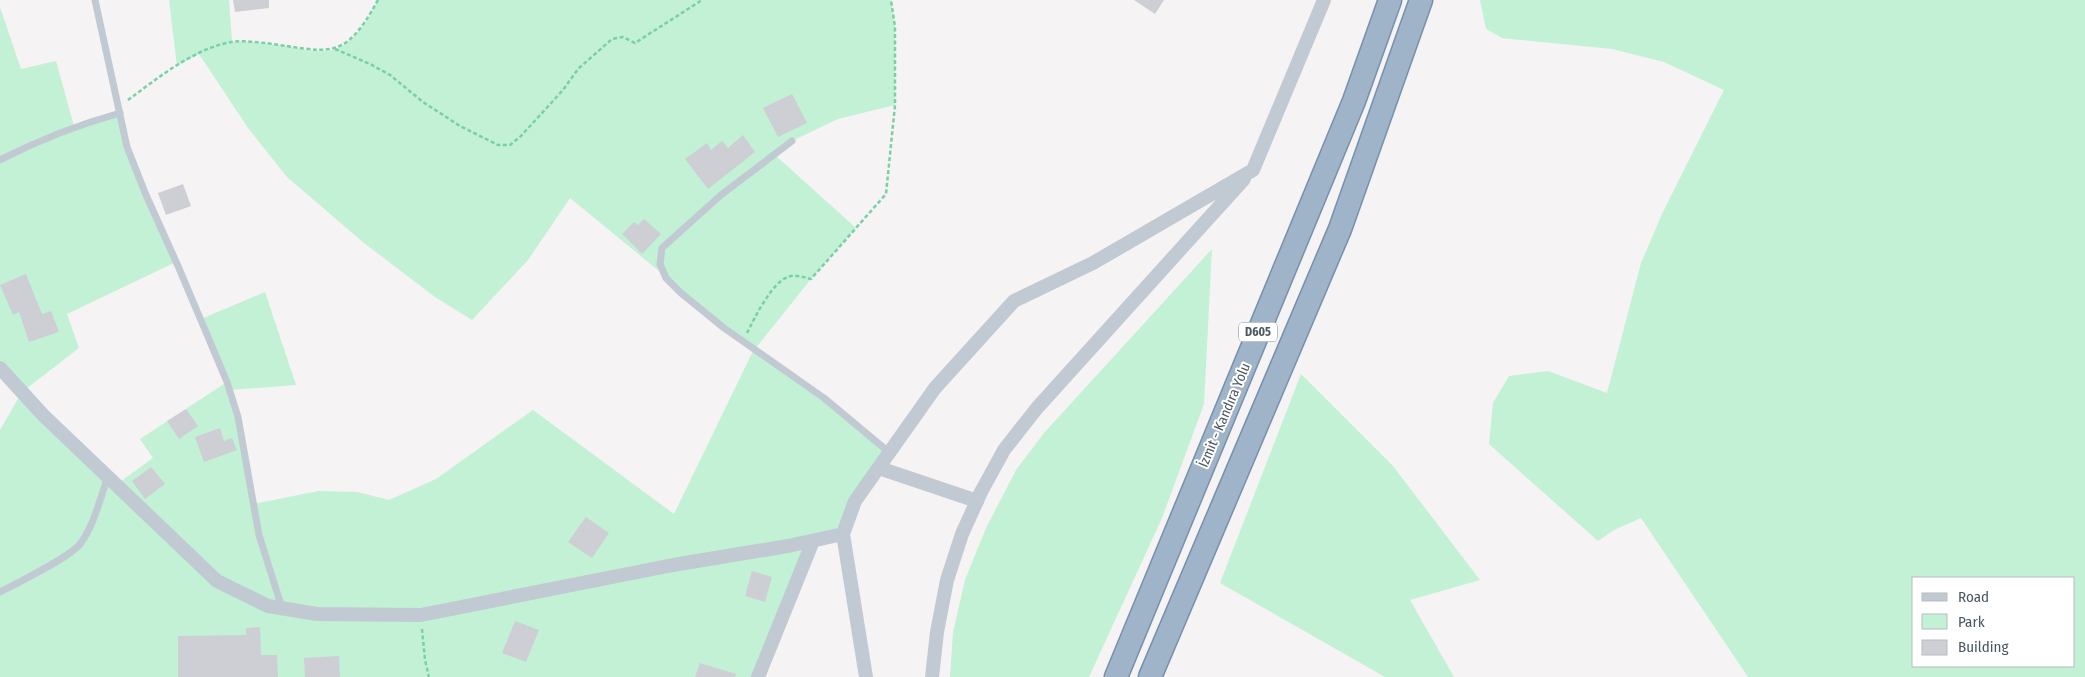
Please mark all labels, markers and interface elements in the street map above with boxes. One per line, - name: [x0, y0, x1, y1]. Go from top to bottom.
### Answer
- road number: D605: [1239, 322, 1277, 342]
- street label: İzmit - Kandıra Yolu: [1195, 361, 1254, 470]
- legend: [1912, 577, 2075, 667]
- text: Road: [1958, 588, 1989, 606]
- text: Park: [1958, 613, 1985, 631]
- text: Building: [1958, 638, 2009, 656]

